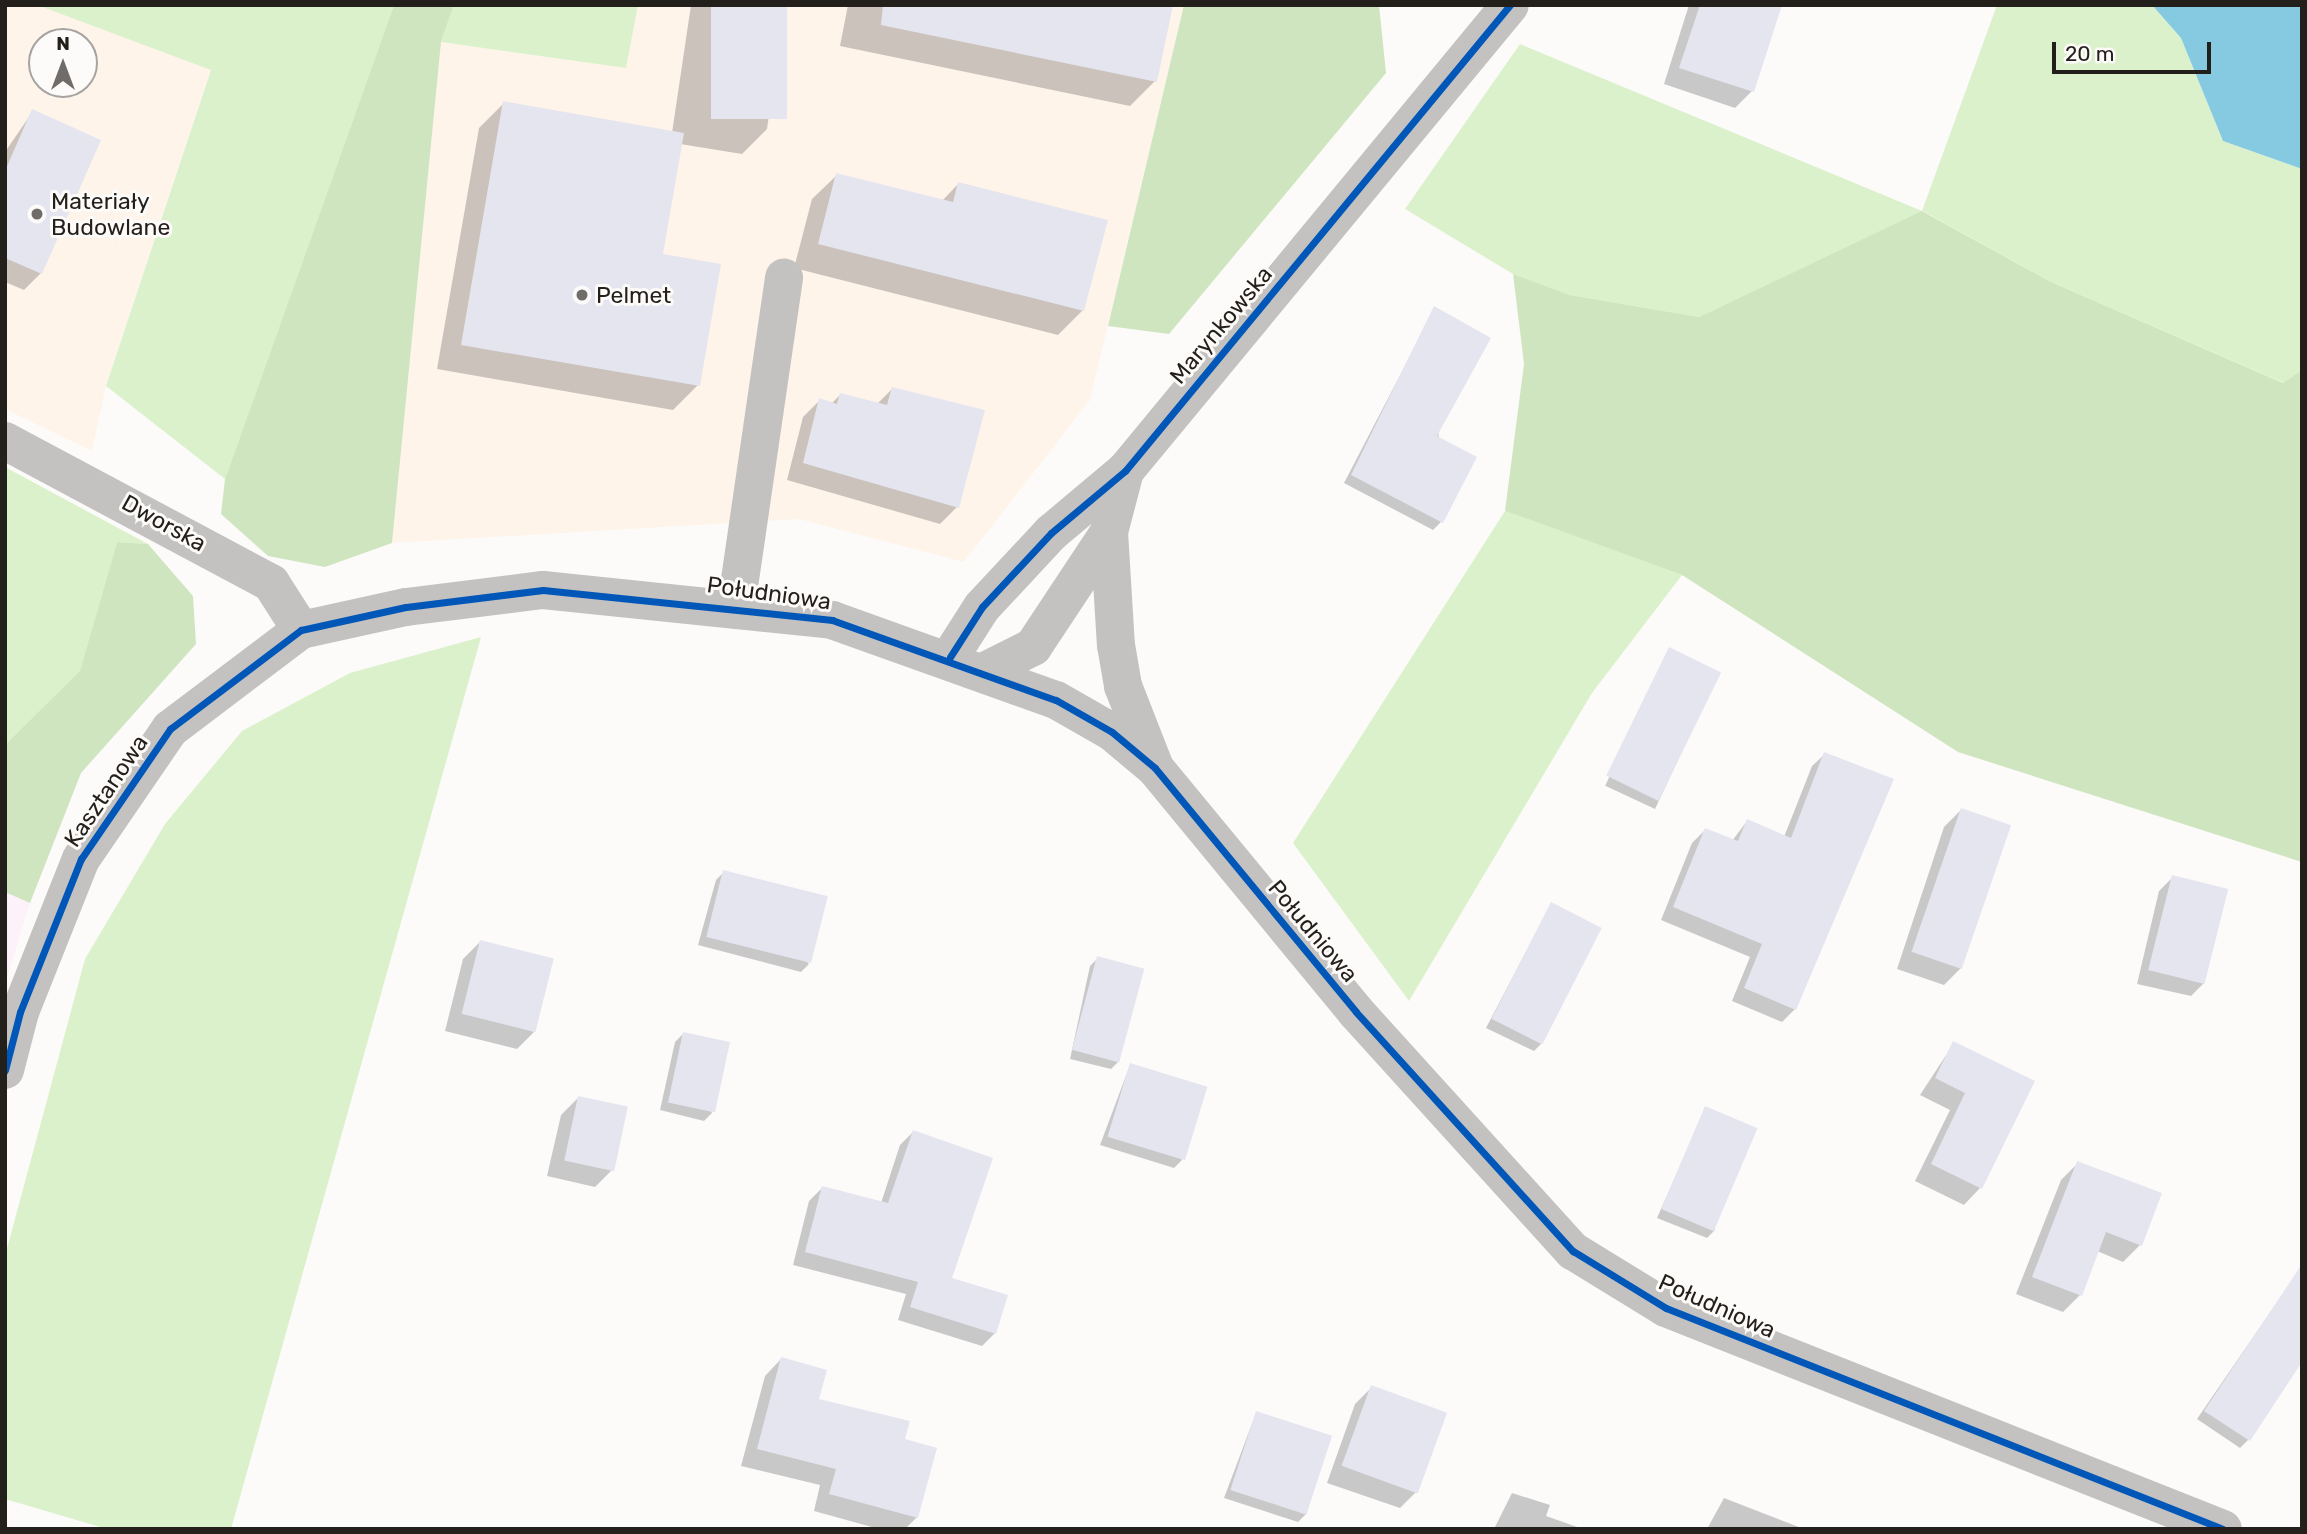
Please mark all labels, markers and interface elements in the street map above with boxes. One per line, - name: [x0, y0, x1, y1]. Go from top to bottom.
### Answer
- north arrow: [28, 28, 98, 98]
- scale bar: [2055, 28, 2214, 72]
- text: N: [56, 32, 70, 55]
- text: 20 m: [2065, 41, 2114, 66]
- place label: Materiały Budowlane: [51, 187, 170, 241]
- marker: Materiały Budowlane: [29, 206, 45, 222]
- street label: Marynkowska: [1164, 261, 1278, 389]
- place label: Pelmet: [596, 281, 671, 309]
- marker: Pelmet: [574, 287, 590, 303]
- street label: Dworska: [117, 489, 211, 557]
- street label: Południowa: [705, 571, 833, 615]
- street label: Kasztanowa: [58, 730, 154, 852]
- street label: Południowa: [1262, 874, 1364, 988]
- street label: Południowa: [1654, 1268, 1780, 1344]

